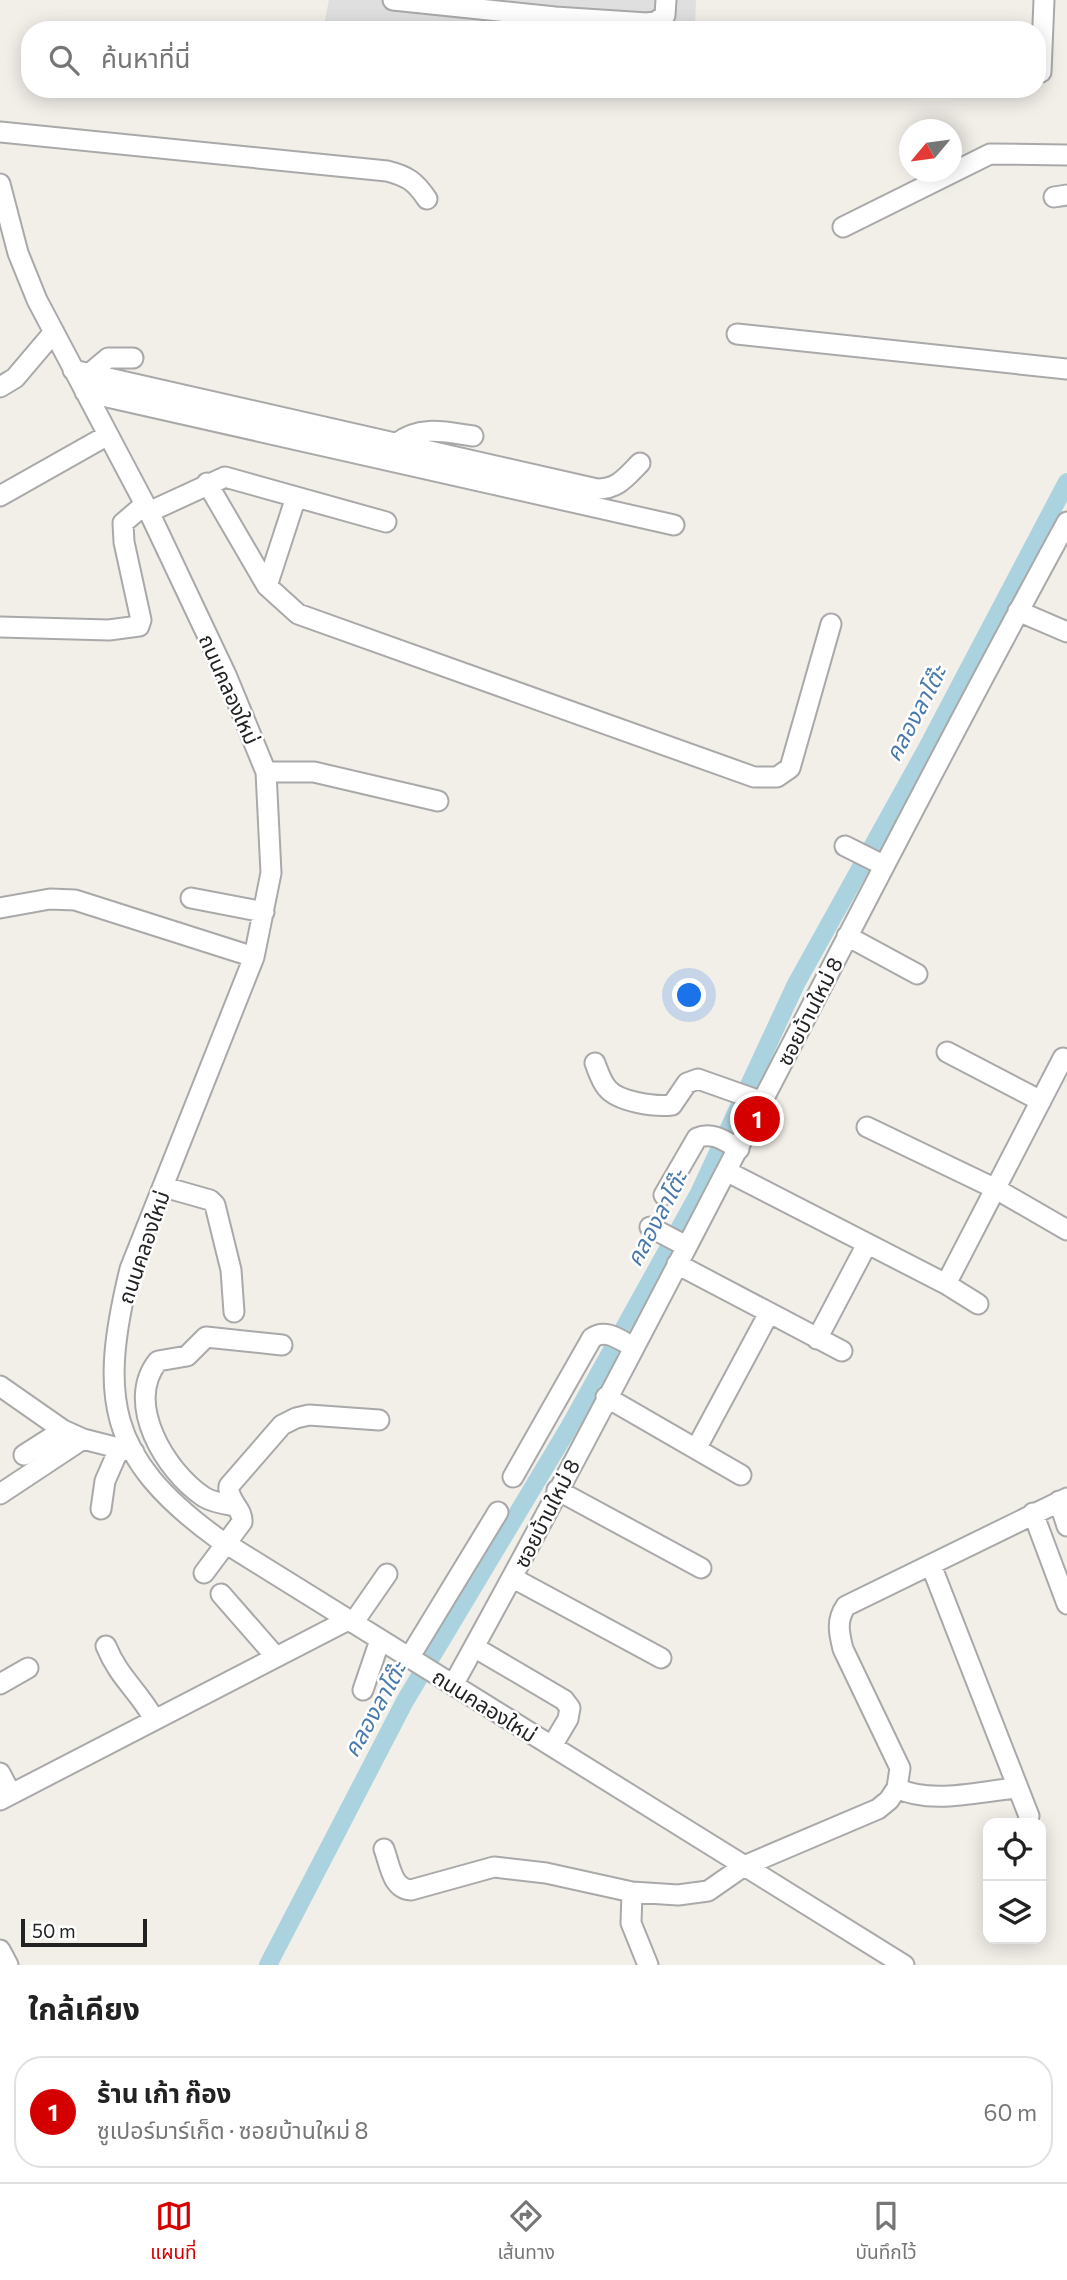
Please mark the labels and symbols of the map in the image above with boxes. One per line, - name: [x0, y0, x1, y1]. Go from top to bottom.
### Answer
- north arrow: [899, 119, 962, 182]
- street label: ถนนคลองใหม่: [195, 630, 265, 748]
- water label: คลองลาโต๊ะ: [878, 658, 953, 766]
- street label: ซอยบ้านใหม่ 8: [771, 953, 847, 1069]
- your location: [672, 978, 706, 1012]
- pin: 1: [734, 1093, 780, 1145]
- water label: คลองลาโต๊ะ: [619, 1163, 694, 1271]
- street label: ถนนคลองใหม่: [112, 1187, 174, 1307]
- street label: ซอยบ้านใหม่ 8: [508, 1455, 584, 1571]
- water label: คลองลาโต๊ะ: [336, 1655, 413, 1762]
- street label: ถนนคลองใหม่: [428, 1663, 542, 1747]
- scale bar: [21, 1916, 147, 1948]

